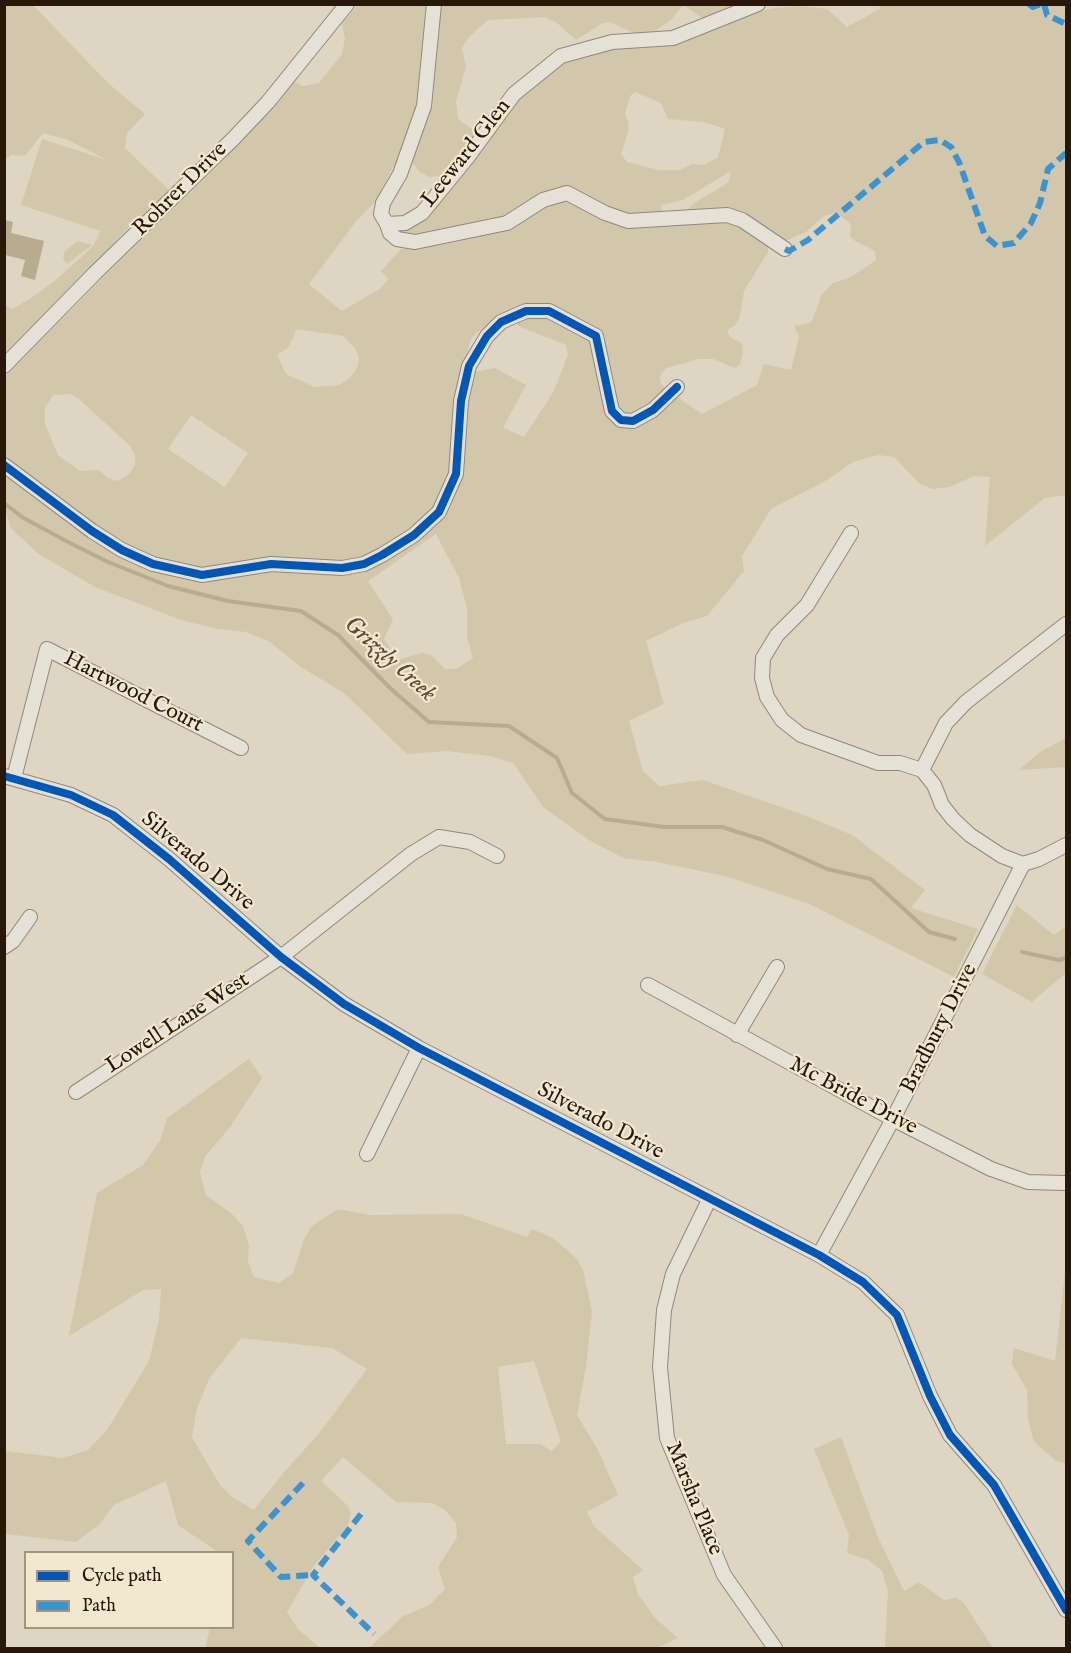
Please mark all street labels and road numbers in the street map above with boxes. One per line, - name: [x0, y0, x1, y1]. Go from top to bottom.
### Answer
- street label: Leeward Glen: [417, 95, 517, 213]
- street label: Rohrer Drive: [128, 137, 234, 243]
- street label: Hartwood Court: [59, 646, 207, 740]
- street label: Silverado Drive: [135, 807, 259, 917]
- street label: Bradbury Drive: [896, 960, 984, 1098]
- street label: Lowell Lane West: [101, 968, 255, 1080]
- street label: Mc Bride Drive: [785, 1052, 921, 1142]
- street label: Silverado Drive: [532, 1078, 668, 1166]
- street label: Marsha Place: [658, 1439, 728, 1559]

